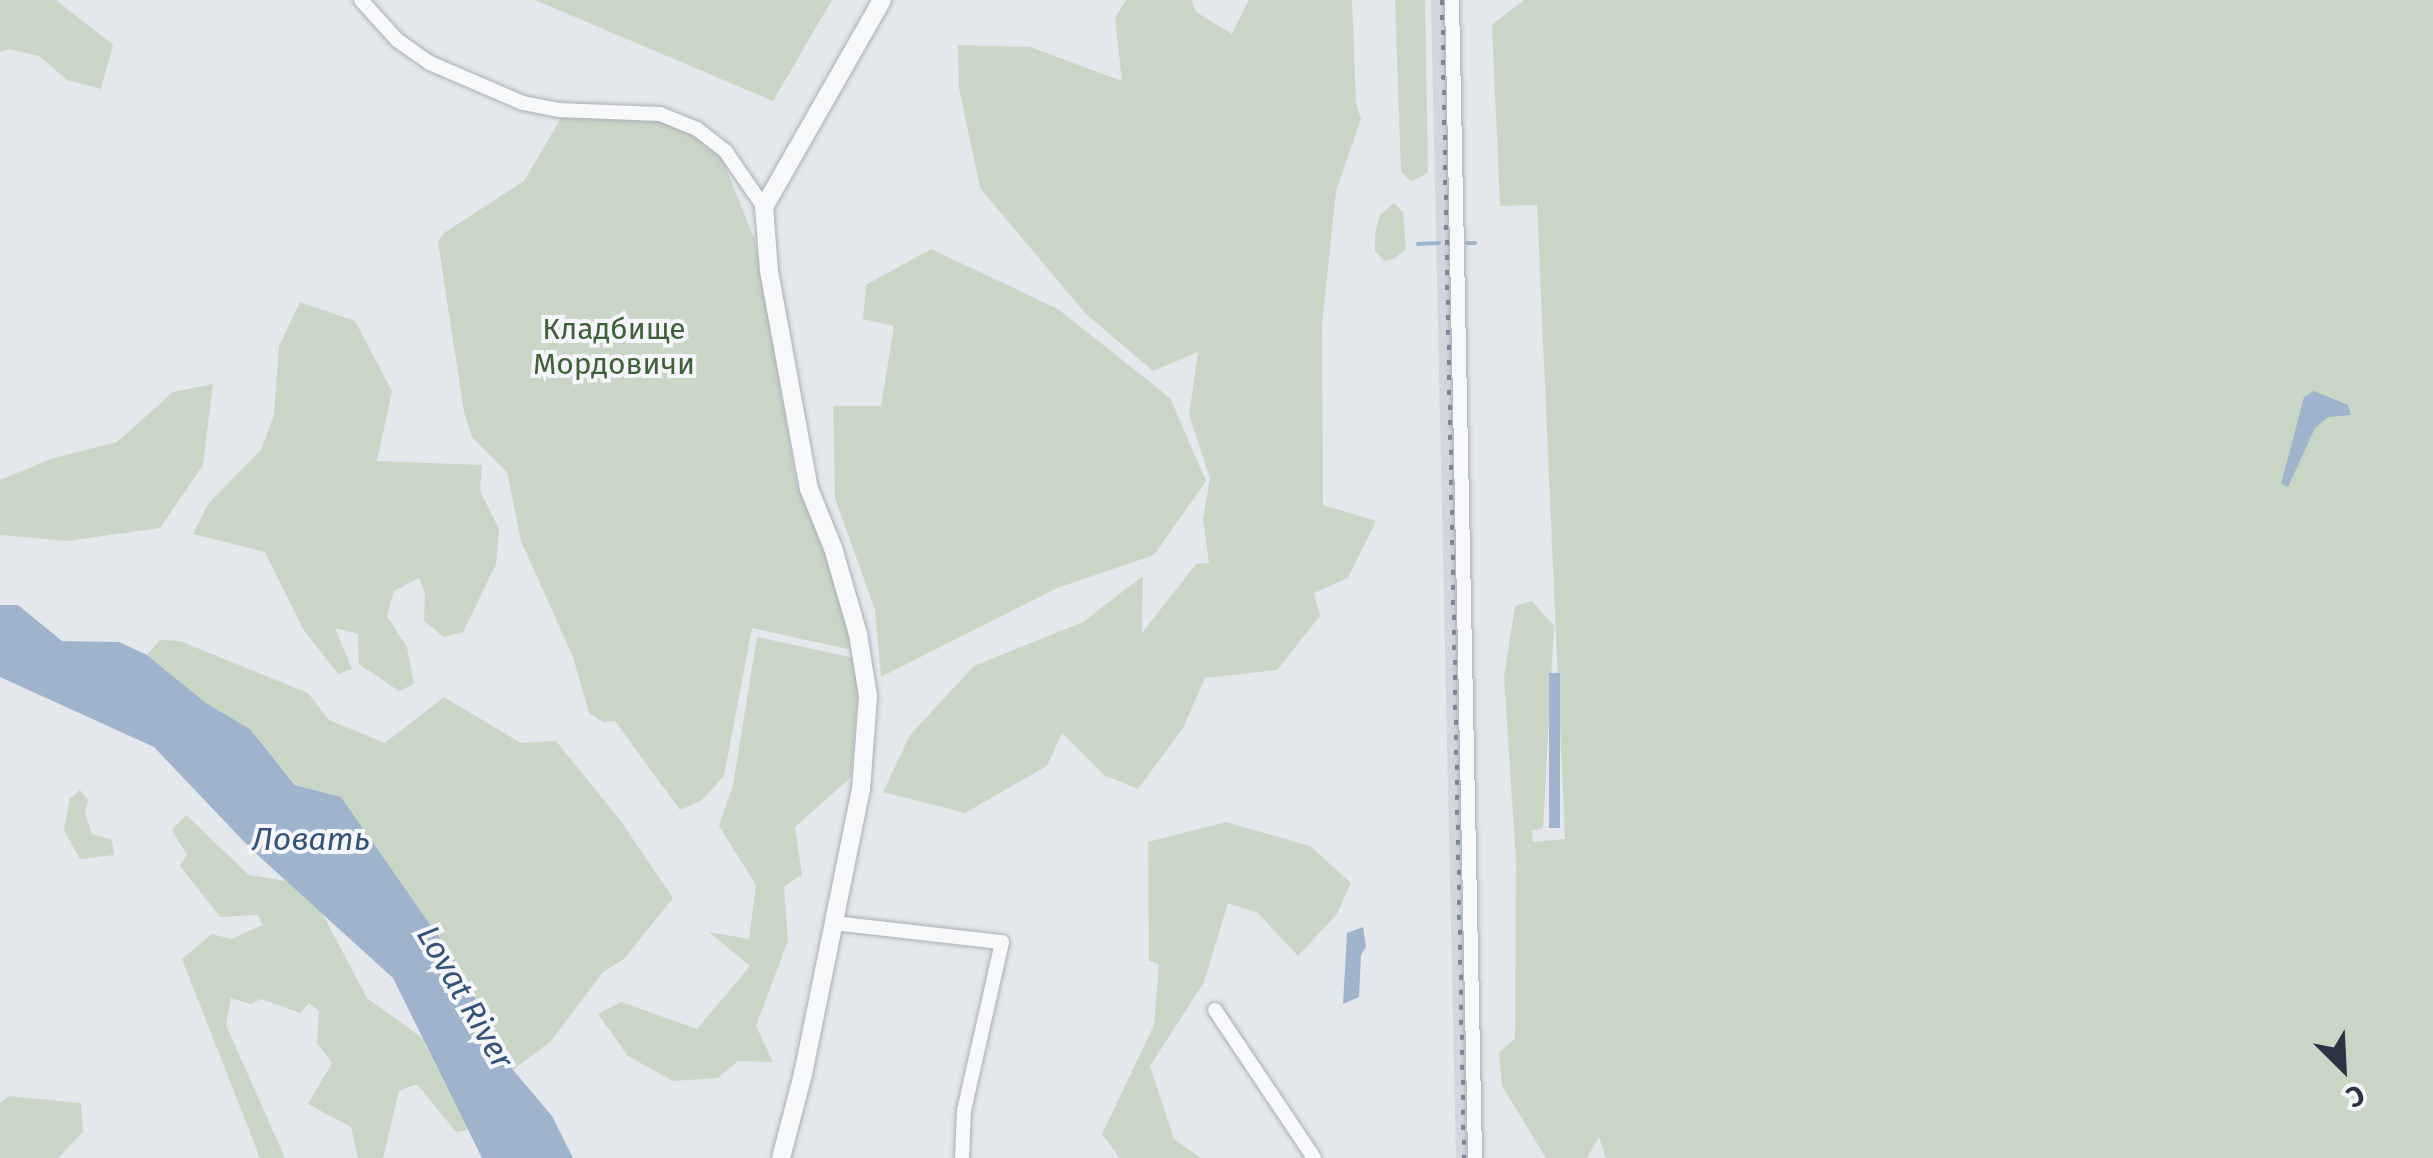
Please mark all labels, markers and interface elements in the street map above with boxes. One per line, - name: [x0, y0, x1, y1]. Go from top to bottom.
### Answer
- park label: Кладбище Мордовичи: [533, 311, 695, 382]
- water label: Ловать: [252, 820, 370, 858]
- water label: Lovat River: [409, 919, 521, 1075]
- north arrow: [2293, 1018, 2393, 1118]
- text: С: [2341, 1078, 2369, 1114]

